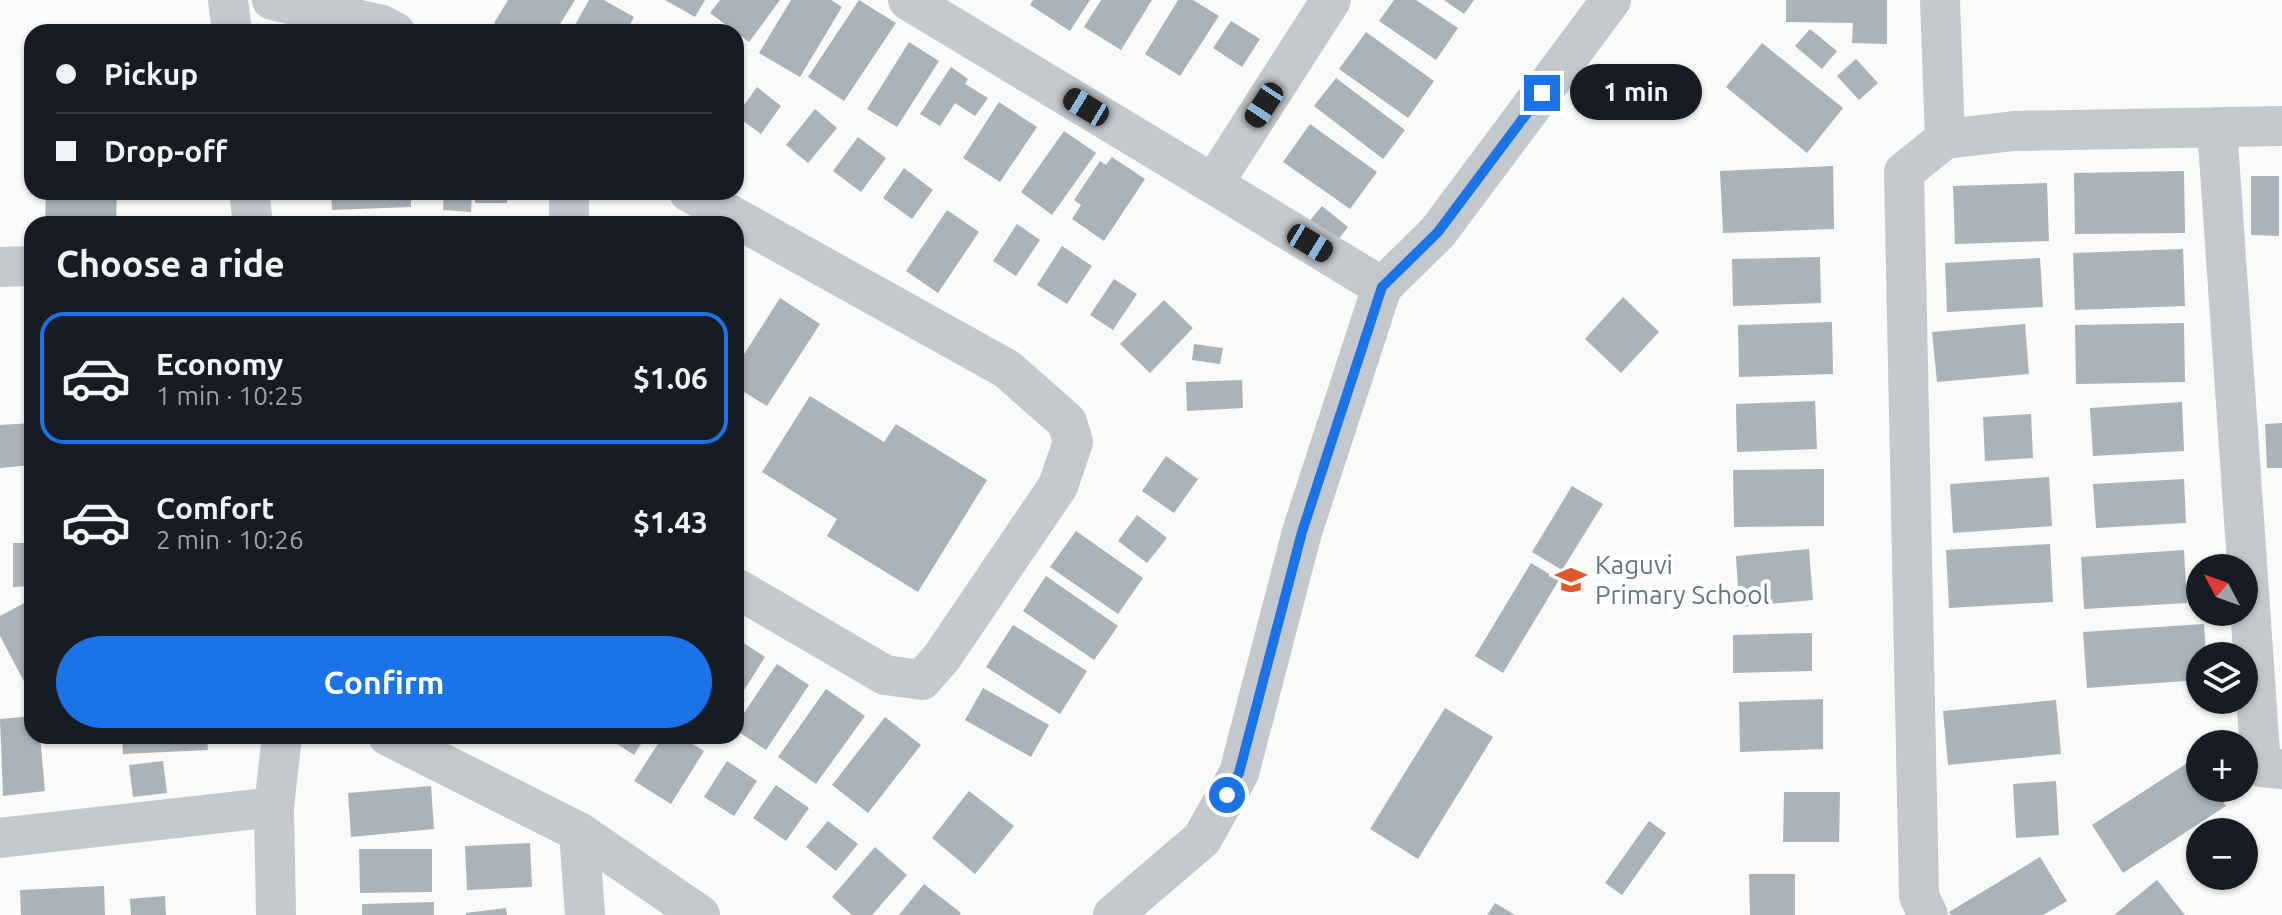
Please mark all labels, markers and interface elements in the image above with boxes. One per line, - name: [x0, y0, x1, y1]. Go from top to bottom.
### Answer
- text: Pickup: [104, 57, 198, 91]
- callout: 1 min: [1570, 65, 1702, 121]
- route end: [1524, 75, 1560, 111]
- text: 1 min: [1603, 77, 1669, 106]
- car: [1241, 78, 1287, 132]
- car: [1059, 84, 1113, 130]
- text: Drop-off: [104, 134, 227, 168]
- car: [1283, 220, 1337, 266]
- text: Choose a ride: [56, 243, 285, 284]
- icon: car: [60, 342, 132, 414]
- text: Economy: [156, 347, 283, 381]
- text: $1.06: [633, 361, 708, 395]
- text: 1 min · 10:25: [156, 381, 304, 410]
- icon: car: [60, 486, 132, 558]
- text: Comfort: [156, 491, 274, 525]
- text: $1.43: [633, 505, 708, 539]
- text: 2 min · 10:26: [156, 525, 304, 554]
- place label: Kaguvi Primary School: [1595, 550, 1769, 609]
- north arrow: [2186, 554, 2258, 626]
- map controls: [2186, 554, 2258, 890]
- school or university icon: Kaguvi Primary School: [1554, 563, 1588, 597]
- button: Confirm: [56, 636, 712, 728]
- button: layers: [2186, 642, 2258, 714]
- button: +: [2186, 730, 2258, 802]
- route start: [1209, 777, 1245, 813]
- button: −: [2186, 818, 2258, 890]

